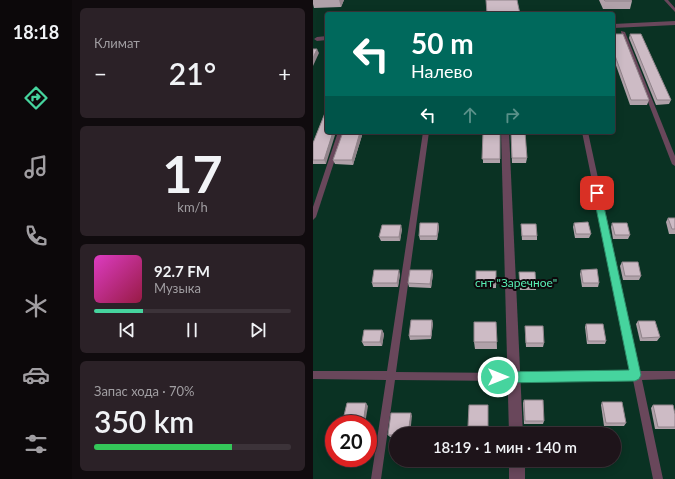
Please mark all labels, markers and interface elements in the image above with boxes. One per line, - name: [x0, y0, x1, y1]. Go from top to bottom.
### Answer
- text: 18:18: [13, 21, 59, 43]
- text: 50 m: [411, 26, 474, 60]
- icon: left: [345, 28, 397, 80]
- text: Климат: [94, 35, 140, 51]
- text: 21°: [169, 55, 216, 91]
- text: −: [94, 60, 107, 87]
- text: +: [278, 60, 291, 87]
- text: Налево: [411, 60, 473, 82]
- icon: directions: [22, 84, 50, 112]
- icon: left: [417, 104, 439, 126]
- icon: ahead: [459, 104, 481, 126]
- icon: right: [501, 104, 523, 126]
- text: 17: [162, 142, 223, 204]
- icon: music: [22, 153, 50, 181]
- pin: [580, 176, 614, 210]
- icon: arrive: [586, 182, 608, 204]
- text: km/h: [177, 199, 208, 215]
- icon: phone: [22, 222, 50, 250]
- text: 92.7 FM: [154, 262, 210, 280]
- park label: снт "Заречное": [475, 275, 557, 290]
- text: Музыка: [154, 280, 201, 296]
- icon: climate: [22, 292, 50, 320]
- icon: previous: [116, 319, 138, 341]
- icon: pause: [181, 319, 203, 341]
- icon: next: [247, 319, 269, 341]
- position arrow: [477, 356, 519, 398]
- icon: car: [22, 361, 50, 389]
- text: Запас хода · 70%: [94, 383, 195, 399]
- text: 350 km: [94, 403, 194, 439]
- speed limit sign: 20: [325, 415, 377, 467]
- icon: filters: [22, 430, 50, 458]
- text: 18:19 · 1 мин · 140 m: [433, 438, 577, 456]

